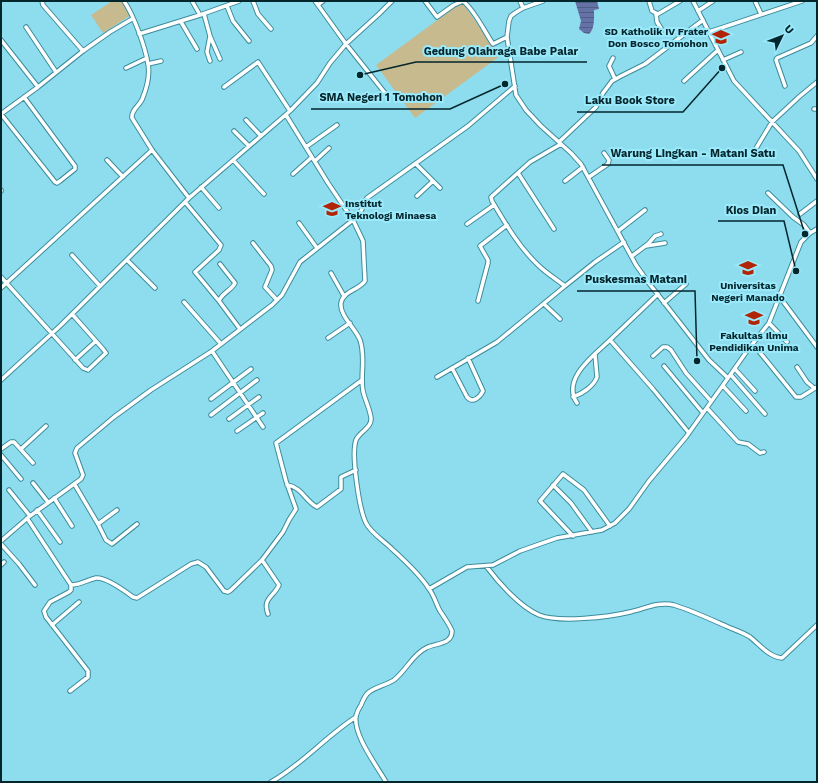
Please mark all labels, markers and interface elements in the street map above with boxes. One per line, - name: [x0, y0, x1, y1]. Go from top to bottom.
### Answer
- north arrow: [762, 16, 802, 56]
- text: U: [782, 22, 796, 37]
- place label: SD Katholik IV Frater Don Bosco Tomohon: [604, 26, 709, 49]
- school or university icon: SD Katholik IV Frater Don Bosco Tomohon: [711, 27, 731, 47]
- callout: Gedung Olahraga Babe Palar: [416, 39, 587, 62]
- text: Gedung Olahraga Babe Palar: [424, 45, 579, 58]
- callout: SMA Negeri 1 Tomohon: [311, 86, 450, 109]
- callout: Laku Book Store: [577, 89, 683, 112]
- text: SMA Negeri 1 Tomohon: [319, 91, 443, 104]
- text: Laku Book Store: [585, 94, 675, 107]
- callout: Warung Lingkan - Matani Satu: [602, 142, 783, 165]
- text: Warung Lingkan - Matani Satu: [611, 147, 776, 160]
- place label: Institut Teknologi Minaesa: [345, 198, 436, 221]
- callout: Kios Dian: [718, 198, 784, 221]
- school or university icon: Institut Teknologi Minaesa: [322, 199, 342, 219]
- text: Kios Dian: [726, 204, 777, 217]
- school or university icon: Universitas Negeri Manado: [738, 258, 758, 278]
- callout: Puskesmas Matani: [577, 268, 695, 291]
- text: Puskesmas Matani: [585, 273, 687, 286]
- place label: Universitas Negeri Manado: [711, 280, 785, 303]
- school or university icon: Fakultas Ilmu Pendidikan Unima: [744, 308, 764, 328]
- place label: Fakultas Ilmu Pendidikan Unima: [709, 330, 799, 353]

